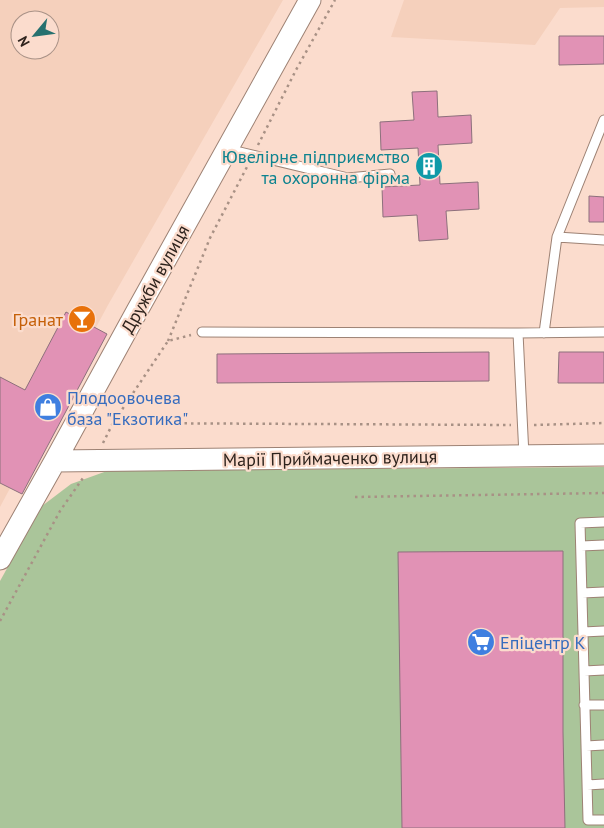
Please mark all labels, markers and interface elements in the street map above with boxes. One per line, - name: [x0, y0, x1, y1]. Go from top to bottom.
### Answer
- north arrow: [10, 10, 60, 60]
- text: N: [14, 33, 34, 50]
- place label: Ювелірне підприємство та охоронна фірма: [222, 145, 410, 189]
- building icon: Ювелірне підприємство та охоронна фірма: [414, 151, 444, 181]
- street label: Дружби вулиця: [116, 221, 194, 337]
- bar icon: Гранат: [67, 304, 97, 334]
- place label: Гранат: [13, 308, 64, 331]
- place label: Плодоовочева база "Екзотика": [67, 386, 188, 430]
- shop icon: Плодоовочева база "Екзотика": [33, 392, 63, 422]
- street label: Марії Приймаченко вулиця: [223, 445, 437, 471]
- supermarket icon: Епіцентр К: [466, 627, 496, 657]
- place label: Епіцентр К: [500, 631, 586, 654]

